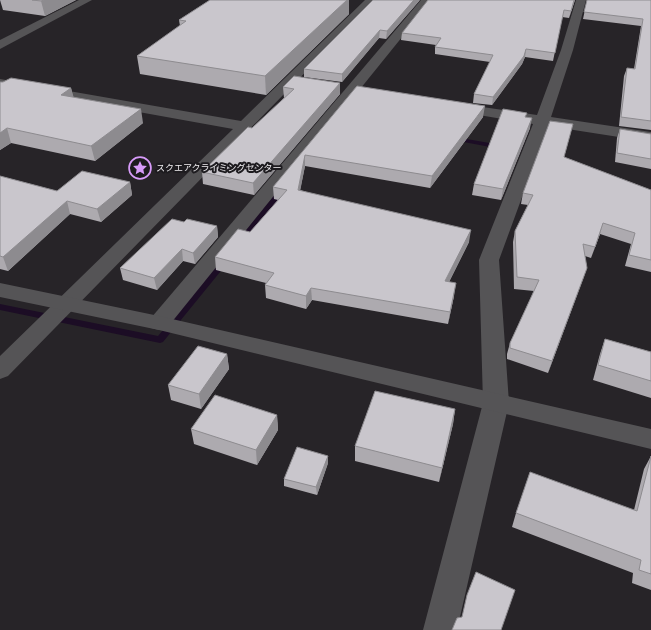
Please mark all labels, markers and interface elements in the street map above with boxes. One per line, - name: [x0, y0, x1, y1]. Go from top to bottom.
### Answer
- place icon: スクエアクライミングセンター: [127, 155, 153, 181]
- place label: スクエアクライミングセンター: [156, 163, 282, 173]

